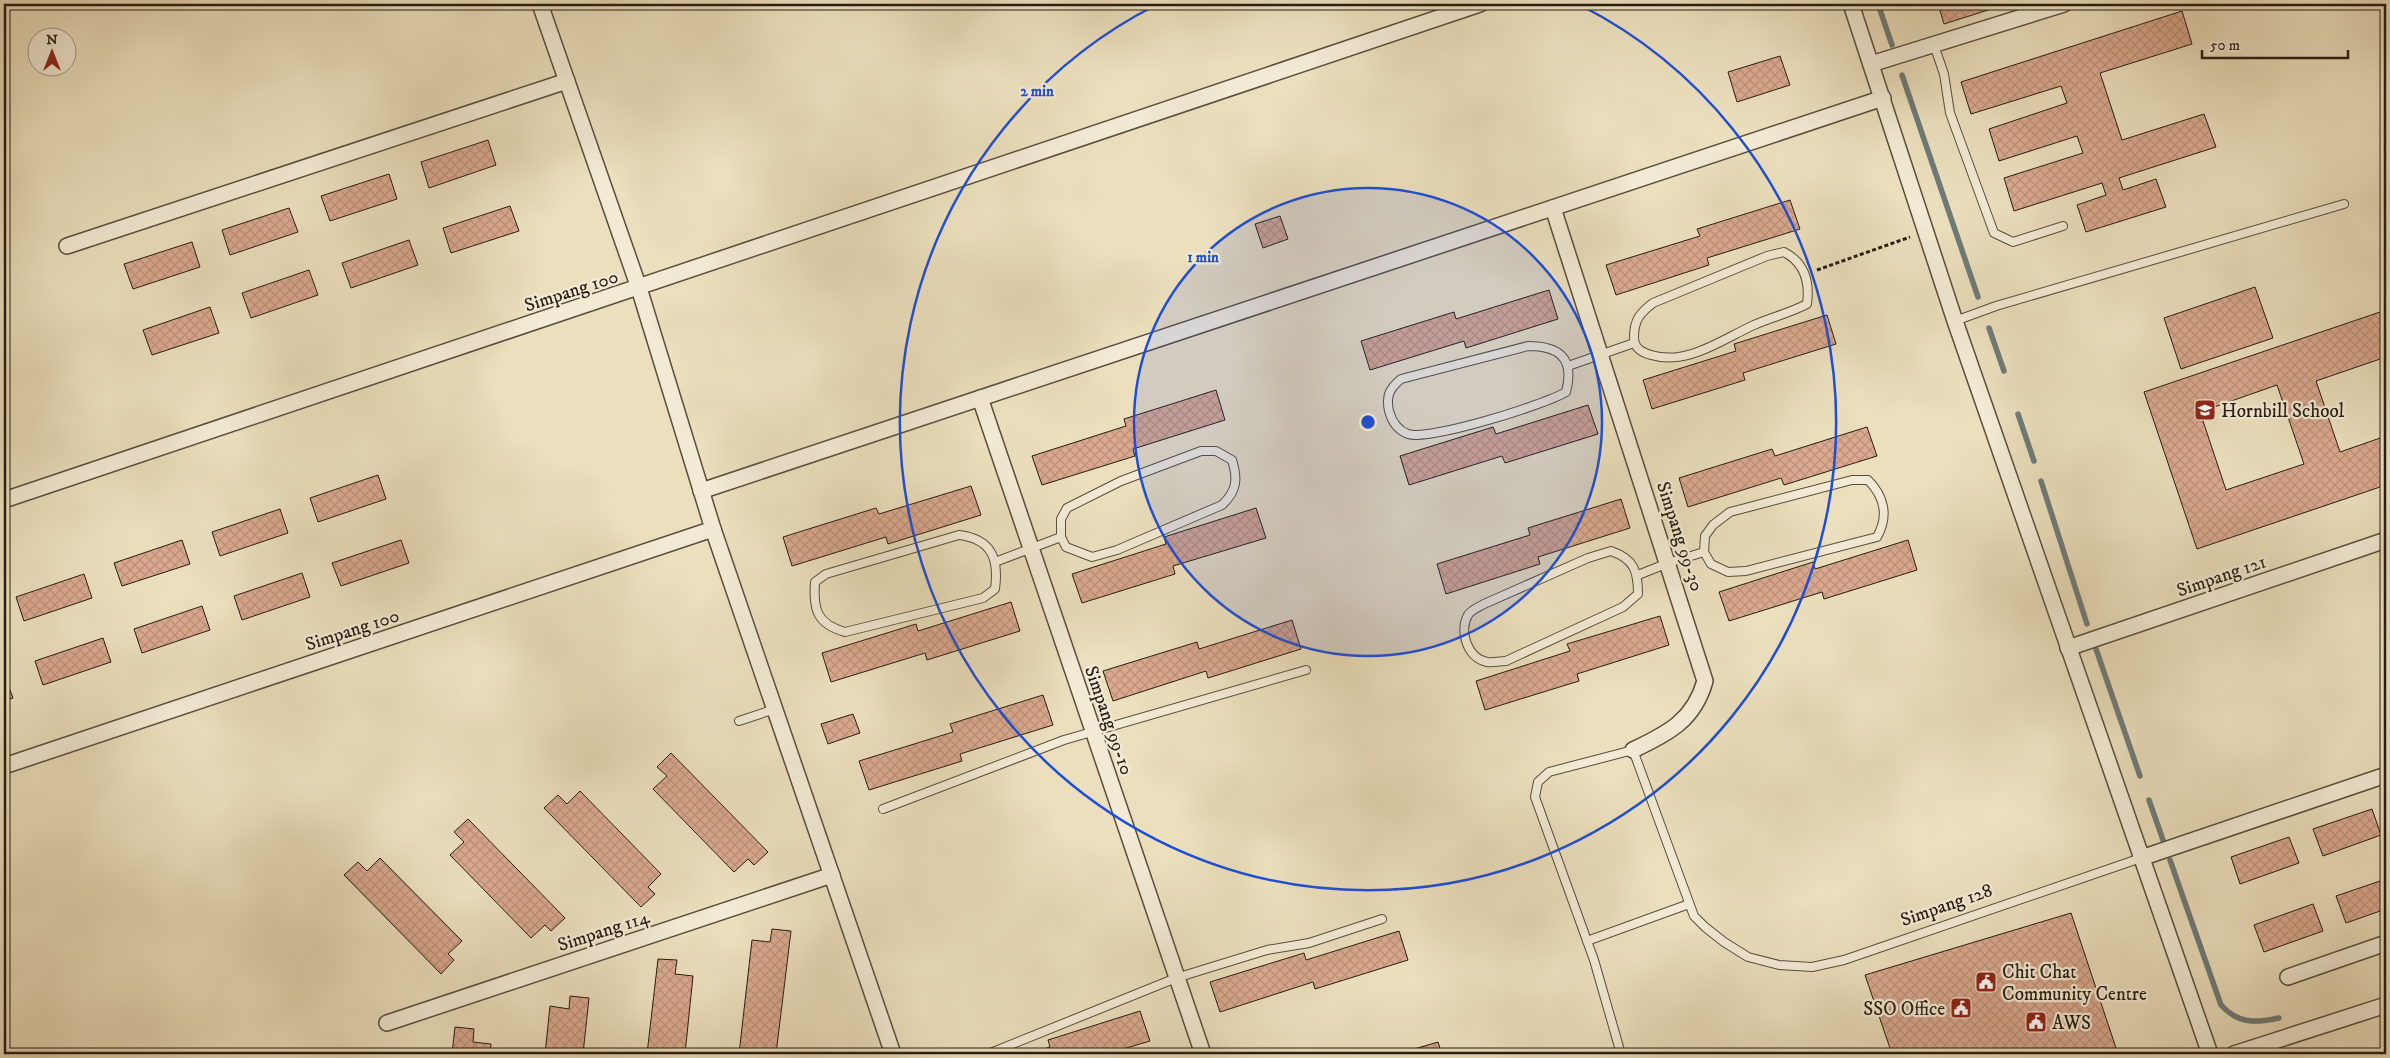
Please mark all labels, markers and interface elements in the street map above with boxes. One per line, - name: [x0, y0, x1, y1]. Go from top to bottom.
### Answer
- north arrow: [28, 28, 78, 78]
- scale bar: [2202, 28, 2349, 60]
- text: N: [46, 31, 58, 49]
- text: 50 m: [2210, 36, 2240, 55]
- text: 2 min: [1020, 82, 1054, 101]
- text: 1 min: [1187, 248, 1219, 267]
- street label: Simpang 100: [522, 265, 621, 317]
- school or university icon: Hornbill School: [2193, 398, 2217, 422]
- place label: Hornbill School: [2221, 400, 2345, 423]
- centre of rings: [1359, 413, 1377, 431]
- street label: Simpang 99-30: [1651, 479, 1708, 594]
- street label: Simpang 121: [2174, 550, 2269, 602]
- street label: Simpang 100: [303, 604, 402, 656]
- street label: Simpang 99-10: [1079, 663, 1138, 778]
- street label: Simpang 128: [1897, 879, 1996, 932]
- street label: Simpang 114: [555, 906, 653, 957]
- place label: Chit Chat Community Centre: [2002, 961, 2147, 1006]
- public building icon: Chit Chat Community Centre: [1974, 970, 1998, 994]
- public building icon: SSO Office: [1949, 996, 1973, 1020]
- place label: SSO Office: [1863, 998, 1945, 1021]
- public building icon: AWS: [2024, 1010, 2048, 1034]
- place label: AWS: [2052, 1012, 2091, 1035]

